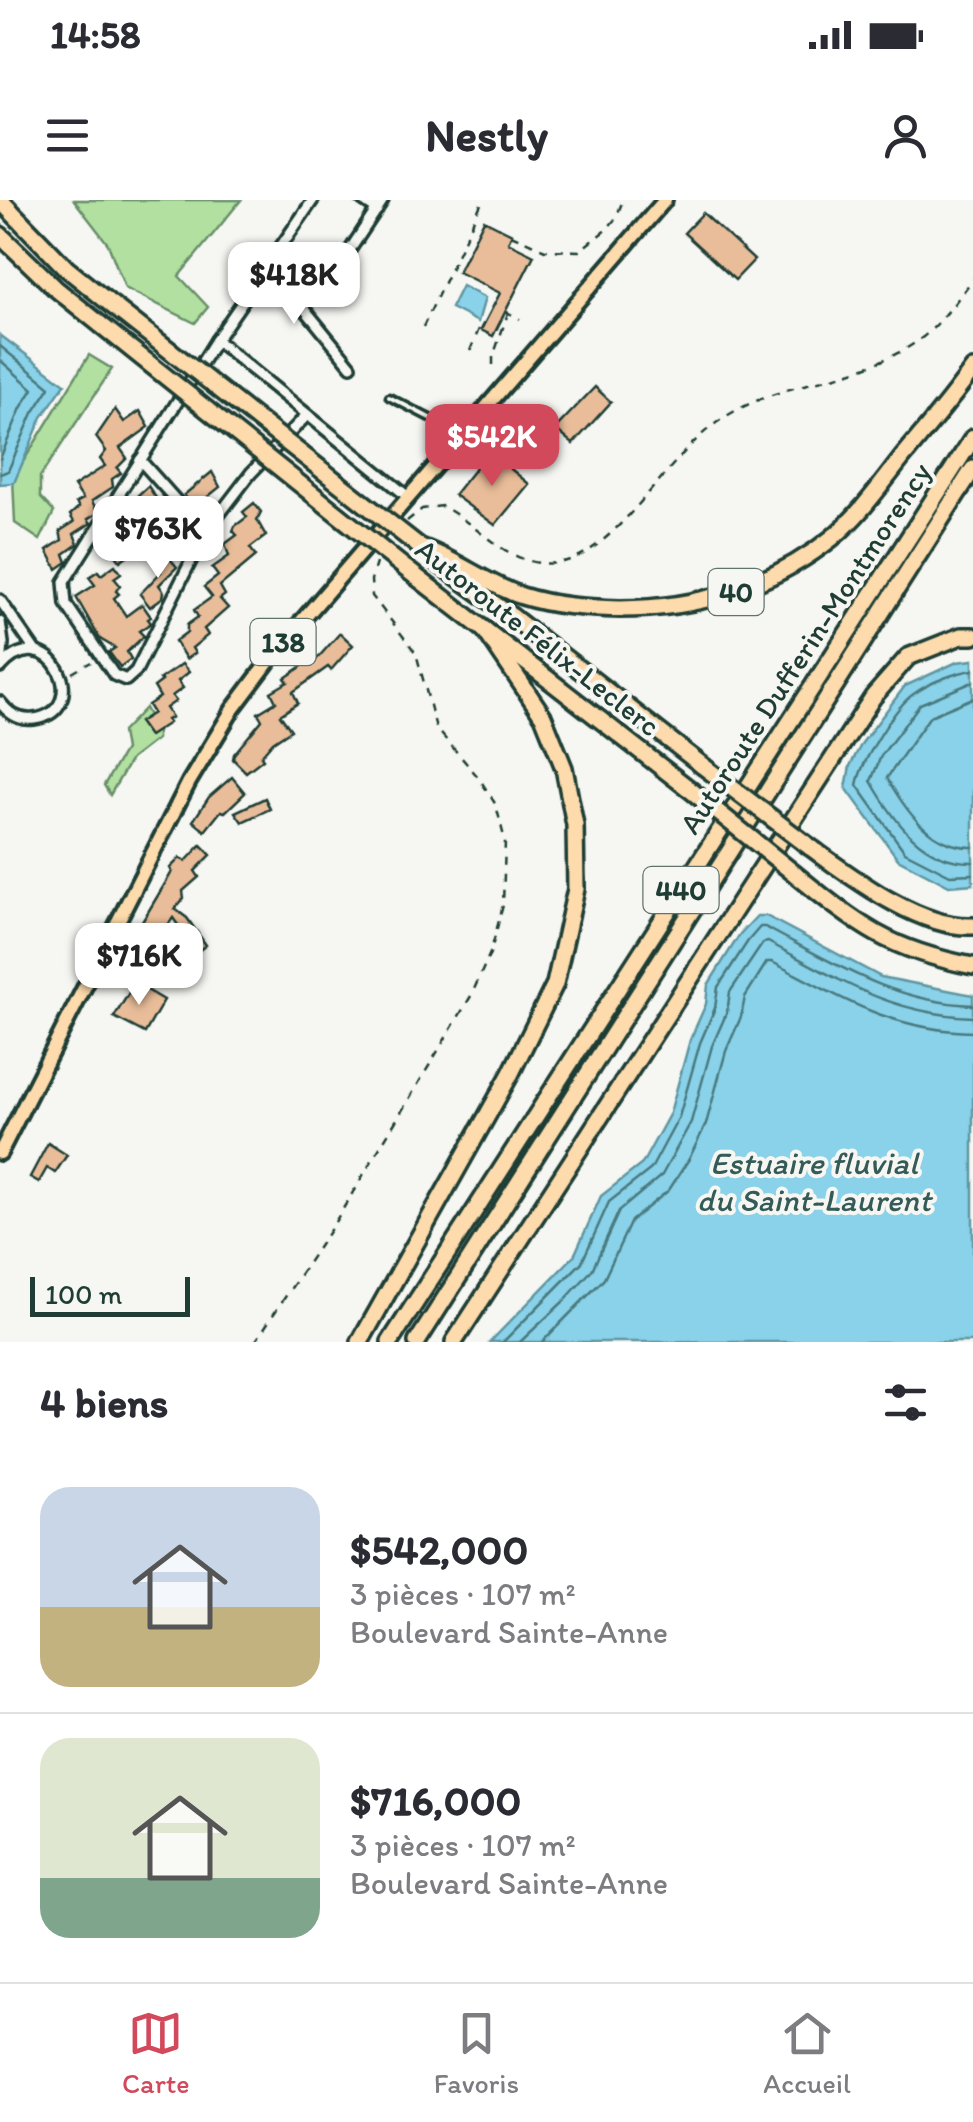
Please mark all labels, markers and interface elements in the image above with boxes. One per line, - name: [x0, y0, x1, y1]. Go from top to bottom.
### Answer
- text: 14:58: [50, 12, 141, 58]
- icon: menu: [40, 108, 95, 163]
- text: Nestly: [425, 108, 548, 162]
- icon: person: [878, 108, 933, 163]
- pin: $418K: [224, 242, 364, 327]
- text: $418K: [250, 255, 338, 293]
- pin: $542K: [422, 404, 562, 489]
- text: $542K: [447, 417, 537, 455]
- street label: Autoroute Dufferin-Montmorency: [671, 455, 939, 841]
- pin: $763K: [88, 496, 228, 581]
- text: $763K: [115, 509, 201, 547]
- street label: Autoroute Félix-Leclerc: [408, 530, 668, 744]
- road number: 40: [708, 569, 764, 615]
- road number: 138: [250, 619, 316, 665]
- road number: 440: [644, 867, 718, 913]
- pin: $716K: [69, 923, 209, 1008]
- text: $716K: [97, 936, 181, 974]
- water label: Estuaire fluvial du Saint-Laurent: [697, 1144, 934, 1219]
- scale bar: [30, 1272, 190, 1316]
- text: 100 m: [45, 1277, 122, 1311]
- icon: filters: [878, 1375, 933, 1430]
- text: 4 biens: [40, 1377, 169, 1428]
- text: $542,000: [350, 1524, 528, 1575]
- icon: home: [120, 1527, 240, 1647]
- text: 3 pièces · 107 m²: [350, 1575, 576, 1613]
- text: Boulevard Sainte-Anne: [350, 1613, 668, 1651]
- text: $716,000: [350, 1775, 521, 1826]
- icon: home: [120, 1778, 240, 1898]
- text: 3 pièces · 107 m²: [350, 1826, 576, 1864]
- text: Boulevard Sainte-Anne: [350, 1864, 668, 1902]
- tab: Carte: [122, 2006, 190, 2100]
- tab: Favoris: [434, 2006, 519, 2100]
- tab: Accueil: [763, 2006, 851, 2100]

